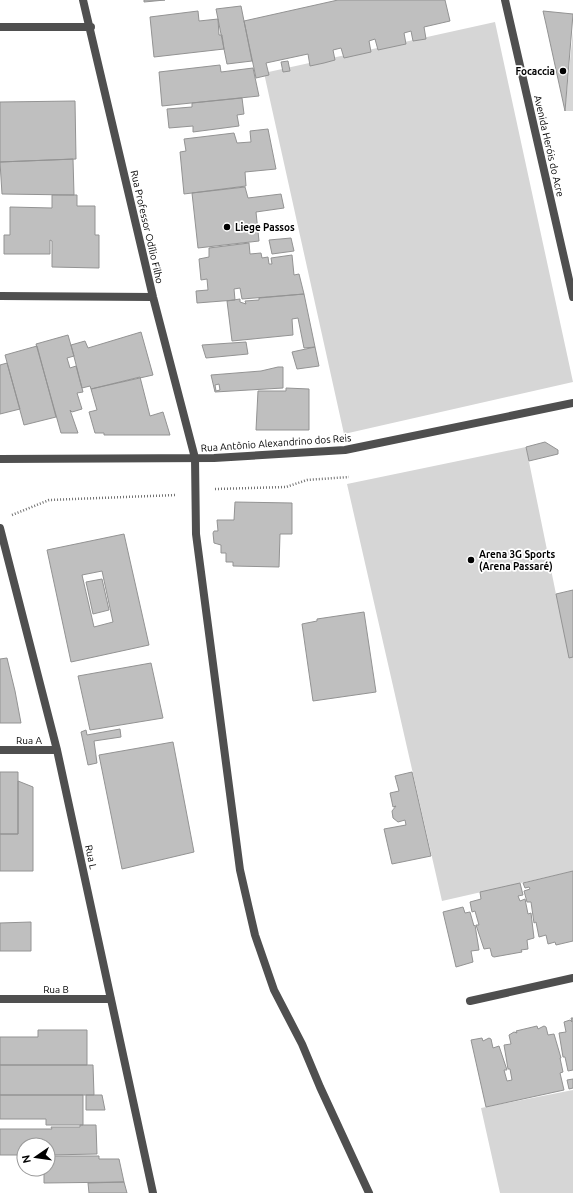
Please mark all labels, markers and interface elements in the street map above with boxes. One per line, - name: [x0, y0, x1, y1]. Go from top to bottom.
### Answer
- place label: Focaccia: [515, 66, 555, 77]
- marker: Focaccia: [558, 66, 568, 76]
- street label: Avenida Heróis do Acre: [532, 94, 566, 198]
- street label: Rua Professor Odílio Filho: [129, 169, 165, 285]
- marker: Liege Passos: [222, 222, 232, 232]
- place label: Liege Passos: [235, 222, 295, 233]
- street label: Rua Antônio Alexandrino dos Reis: [200, 432, 352, 454]
- place label: Arena 3G Sports (Arena Passaré): [479, 549, 556, 573]
- marker: Arena 3G Sports (Arena Passaré): [466, 555, 476, 565]
- street label: Rua A: [16, 735, 42, 746]
- street label: Rua L: [83, 844, 99, 870]
- street label: Rua B: [43, 984, 69, 995]
- north arrow: [16, 1137, 56, 1177]
- text: N: [19, 1154, 33, 1165]

